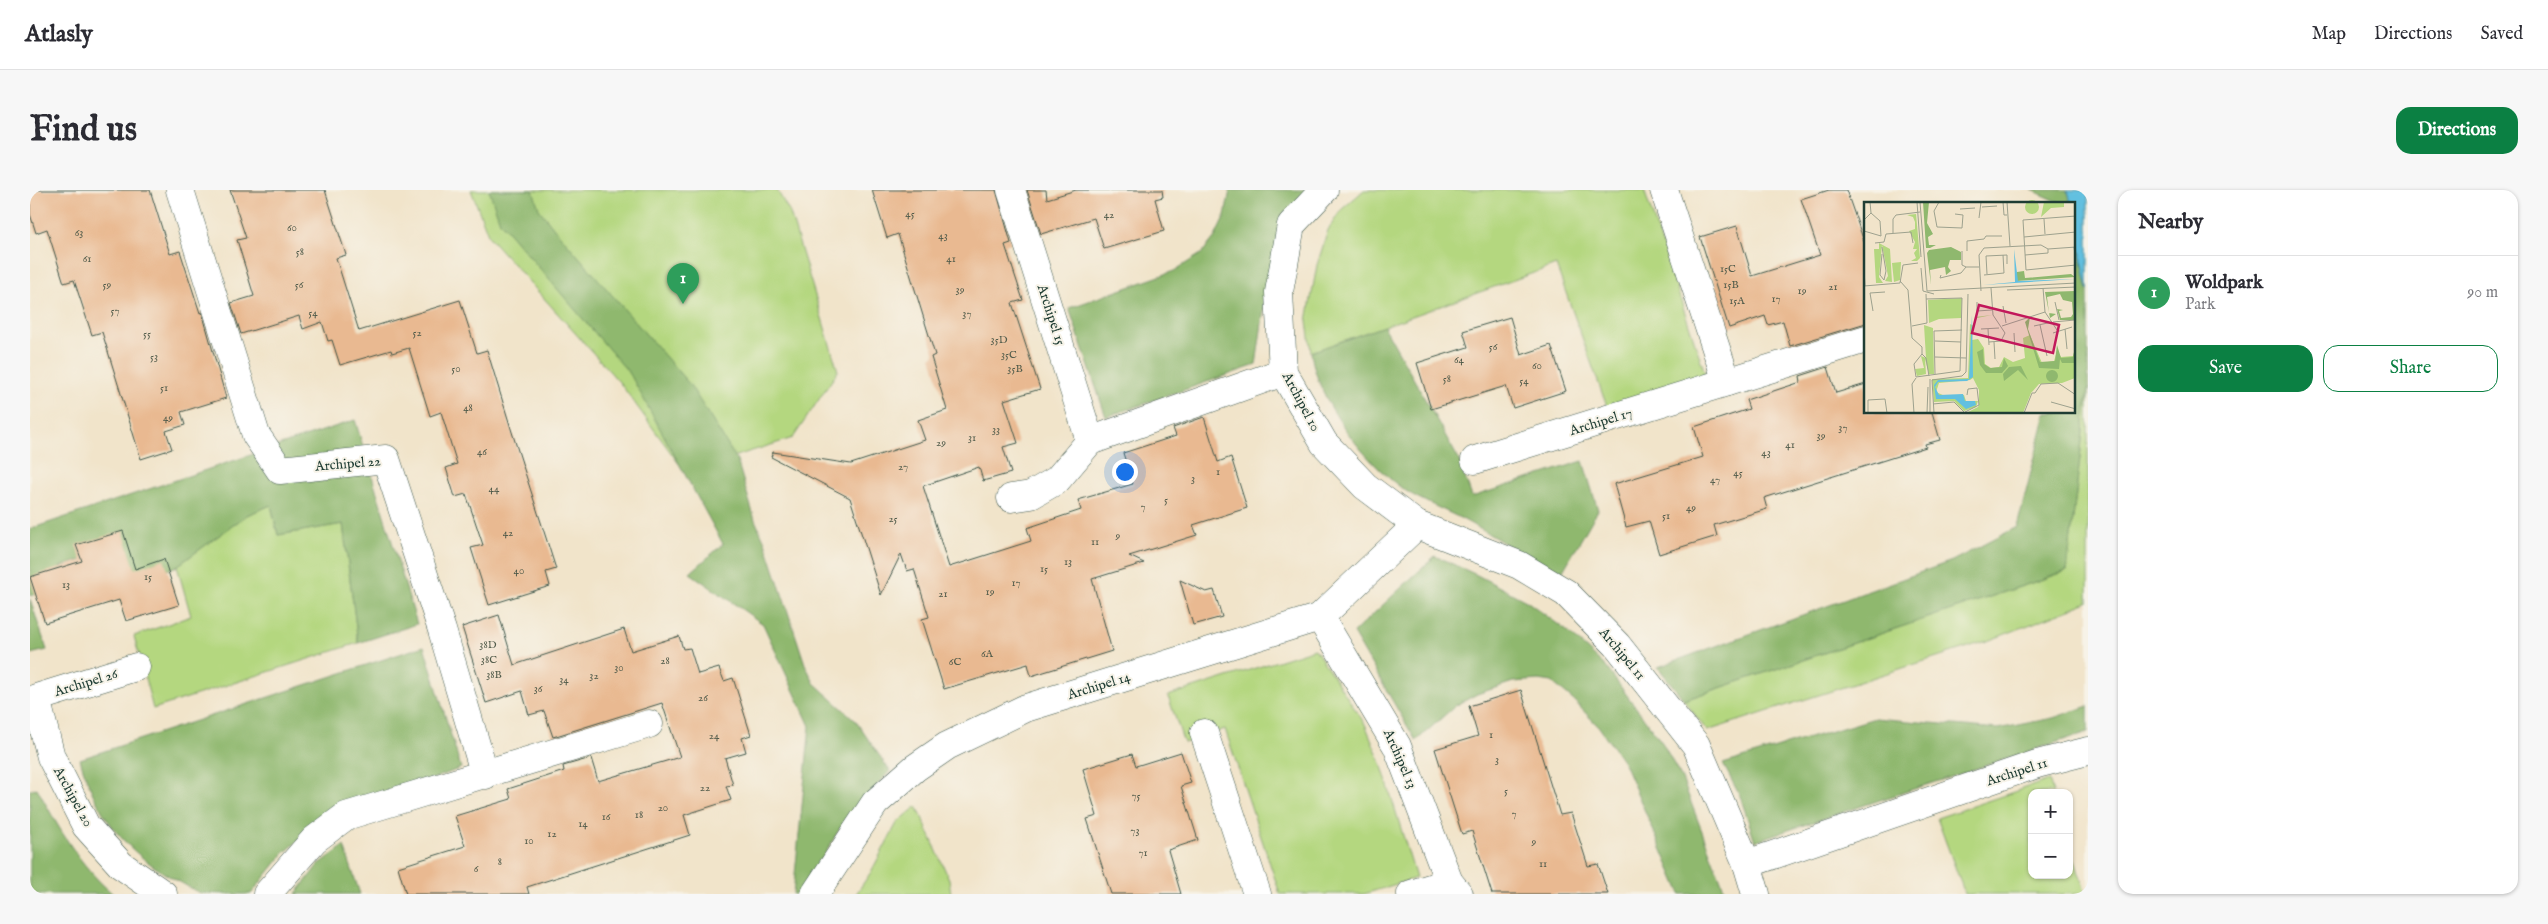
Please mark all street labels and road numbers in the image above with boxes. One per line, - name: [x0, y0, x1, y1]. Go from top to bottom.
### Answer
- street label: Archipel 15: [1032, 281, 1069, 348]
- street label: Archipel 10: [1277, 368, 1324, 435]
- street label: Archipel 17: [1567, 404, 1634, 440]
- street label: Archipel 22: [313, 452, 382, 476]
- street label: Archipel 11: [1594, 623, 1649, 684]
- street label: Archipel 26: [51, 665, 121, 701]
- street label: Archipel 14: [1064, 668, 1133, 704]
- street label: Archipel 13: [1379, 726, 1421, 791]
- street label: Archipel 11: [1983, 754, 2050, 791]
- street label: Archipel 20: [49, 763, 97, 830]

